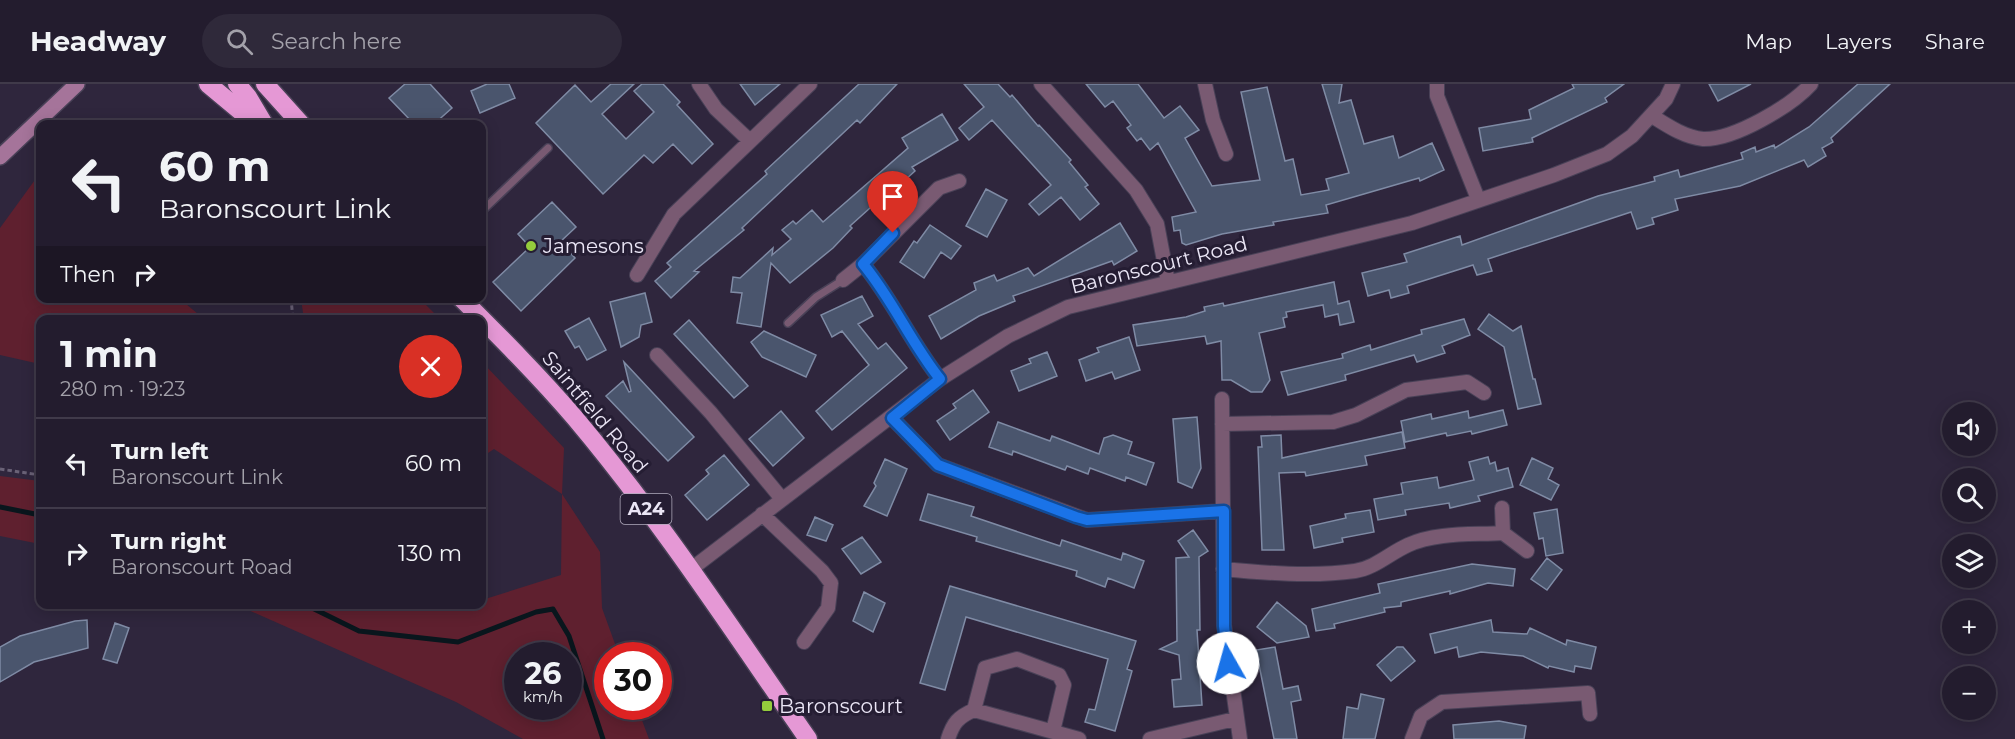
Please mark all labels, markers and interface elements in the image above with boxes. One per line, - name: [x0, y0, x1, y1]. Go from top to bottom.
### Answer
- search box: [202, 14, 622, 68]
- text: Headway: [30, 24, 166, 58]
- icon: search: [223, 25, 256, 58]
- text: Search here: [271, 28, 402, 55]
- text: Map: [1745, 29, 1792, 54]
- text: Layers: [1825, 29, 1892, 54]
- text: Share: [1925, 29, 1985, 54]
- text: 60 m: [159, 140, 270, 192]
- icon: left: [60, 144, 138, 222]
- pin: [867, 171, 918, 233]
- icon: arrive: [876, 180, 909, 213]
- text: Baronscourt Link: [159, 192, 391, 225]
- street label: Baronscourt Road: [1068, 231, 1250, 299]
- place label: Jamesons: [542, 234, 644, 258]
- marker: Jamesons: [524, 239, 538, 253]
- icon: right: [128, 258, 161, 291]
- text: Then: [60, 261, 116, 288]
- text: 1 min: [60, 332, 158, 376]
- button: close: [399, 335, 462, 398]
- street label: Saintfield Road: [537, 346, 653, 478]
- text: 280 m · 19:23: [60, 377, 186, 401]
- map controls: [1942, 402, 1996, 720]
- button: sound: [1942, 402, 1996, 456]
- text: Turn left: [111, 438, 209, 465]
- icon: left: [60, 447, 93, 480]
- text: 60 m: [405, 450, 462, 477]
- text: Baronscourt Link: [111, 465, 283, 489]
- button: search: [1942, 468, 1996, 522]
- road number: A24: [620, 494, 672, 524]
- text: Turn right: [111, 528, 226, 555]
- button: layers: [1942, 534, 1996, 588]
- icon: right: [60, 537, 93, 570]
- text: 130 m: [398, 540, 462, 567]
- text: Baronscourt Road: [111, 555, 293, 579]
- button: +: [1942, 600, 1996, 654]
- position arrow: [1196, 631, 1260, 695]
- speed limit sign: 30: [594, 642, 672, 720]
- text: 26: [525, 655, 561, 692]
- button: −: [1942, 666, 1996, 720]
- text: km/h: [523, 687, 563, 706]
- place label: Baronscourt: [779, 694, 903, 718]
- marker: Baronscourt: [760, 699, 774, 713]

